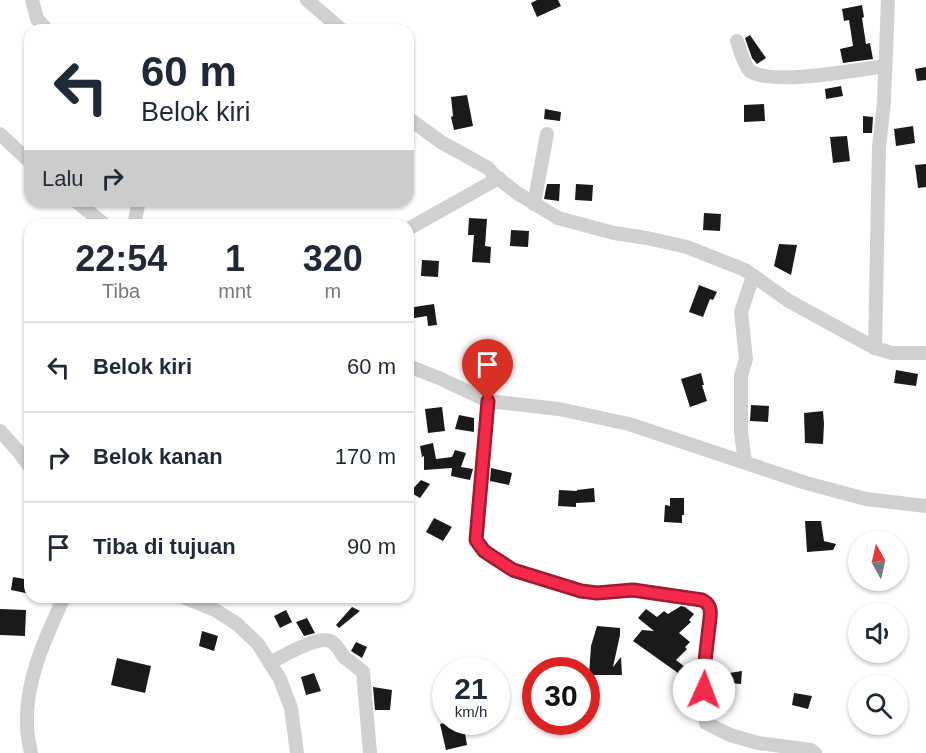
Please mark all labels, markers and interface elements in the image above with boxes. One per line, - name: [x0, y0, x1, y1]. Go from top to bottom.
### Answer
- icon: left: [42, 48, 120, 126]
- text: 60 m: [141, 48, 237, 95]
- text: Belok kiri: [141, 97, 251, 127]
- icon: right: [96, 162, 129, 195]
- text: Lalu: [42, 166, 84, 191]
- text: 22:54: [75, 238, 167, 279]
- text: 1: [225, 238, 245, 279]
- text: 320: [303, 238, 363, 279]
- text: Tiba: [102, 280, 140, 302]
- text: mnt: [218, 280, 252, 302]
- text: m: [325, 280, 341, 302]
- pin: [462, 339, 513, 401]
- icon: arrive: [471, 348, 504, 381]
- icon: left: [42, 351, 75, 384]
- text: Belok kiri: [93, 354, 192, 379]
- text: 60 m: [347, 354, 396, 379]
- icon: right: [42, 441, 75, 474]
- text: Belok kanan: [93, 444, 223, 469]
- text: 170 m: [335, 444, 396, 469]
- icon: arrive: [42, 531, 75, 564]
- north arrow: [848, 531, 908, 591]
- map controls: [848, 531, 908, 735]
- text: Tiba di tujuan: [93, 534, 236, 559]
- text: 90 m: [347, 534, 396, 559]
- button: sound: [848, 603, 908, 663]
- speed limit sign: 30: [522, 657, 600, 735]
- position arrow: [672, 658, 736, 722]
- text: 21: [454, 672, 488, 705]
- button: search: [848, 675, 908, 735]
- text: km/h: [455, 703, 487, 720]

